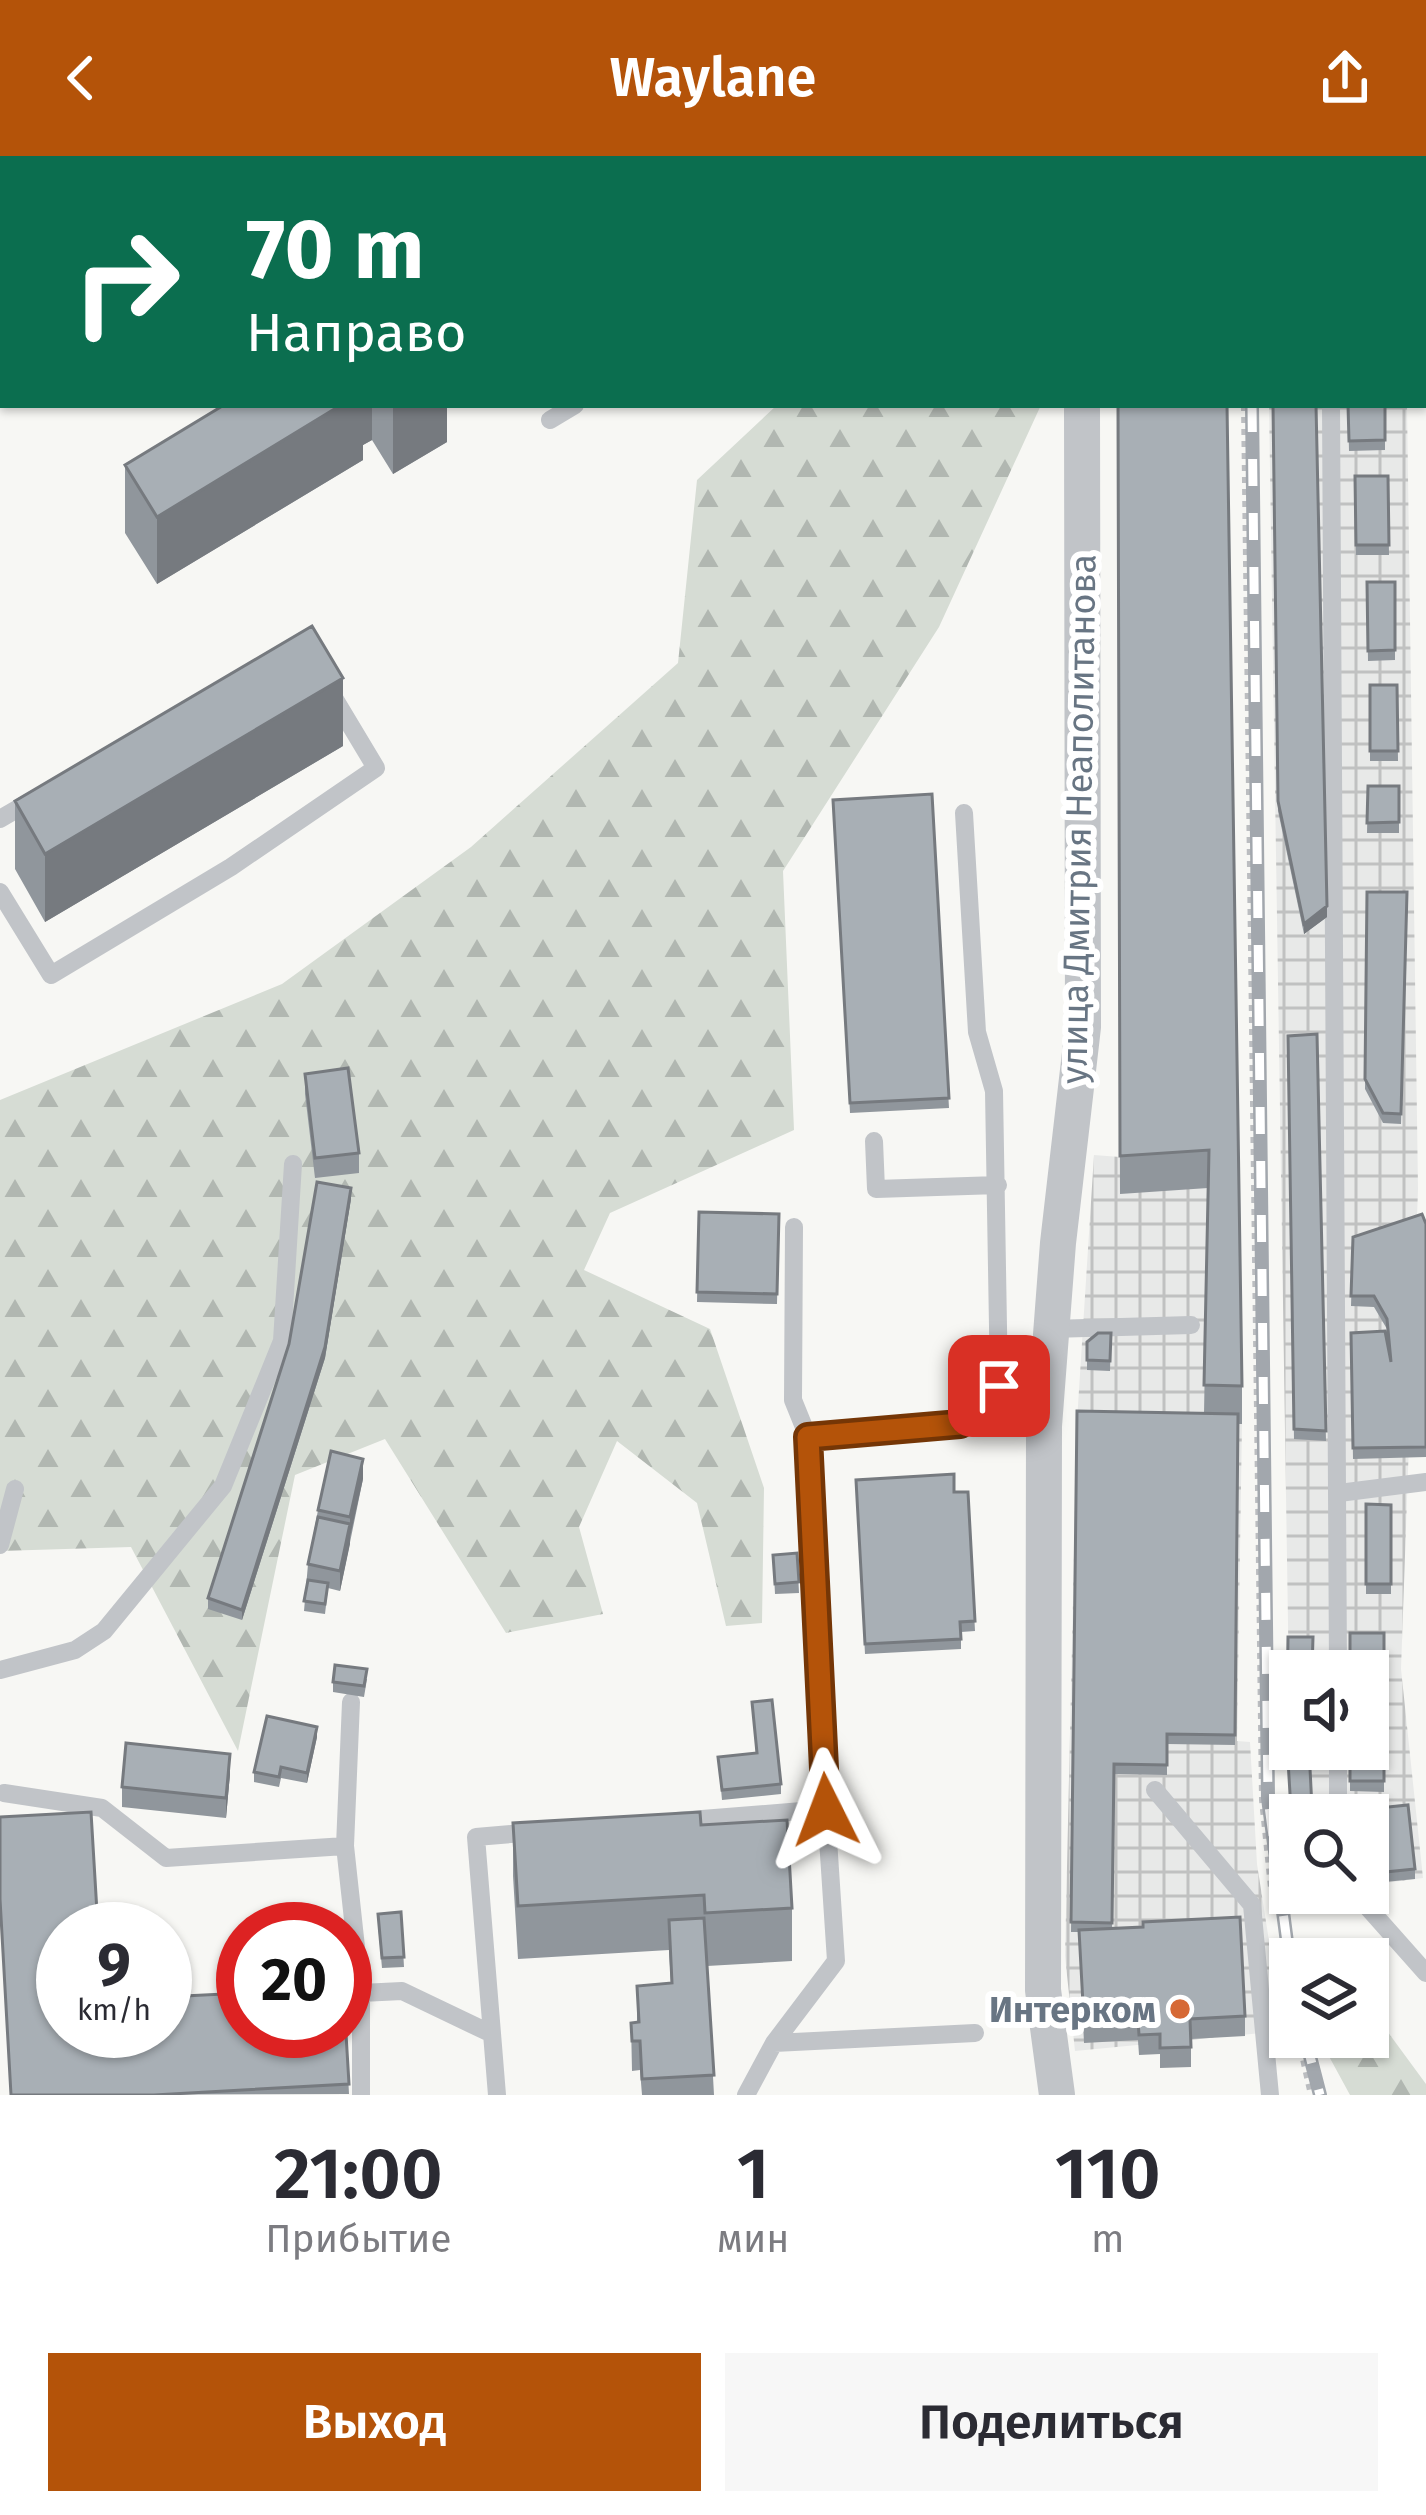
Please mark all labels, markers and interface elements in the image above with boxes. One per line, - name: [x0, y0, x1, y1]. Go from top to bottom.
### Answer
- icon: back: [48, 45, 114, 111]
- icon: share: [1312, 45, 1378, 111]
- text: Waylane: [610, 46, 816, 110]
- text: 70 m: [246, 199, 424, 300]
- icon: right: [48, 204, 204, 360]
- text: Направо: [246, 301, 467, 365]
- street label: улица Дмитрия Неаполитанова: [1052, 554, 1106, 1084]
- pin: [948, 1335, 1050, 1437]
- icon: arrive: [966, 1353, 1032, 1419]
- map controls: [1269, 1650, 1389, 2058]
- button: sound: [1269, 1650, 1389, 1770]
- position arrow: [763, 1747, 889, 1873]
- button: search: [1269, 1794, 1389, 1914]
- speed limit sign: 20: [216, 1902, 372, 2058]
- text: 9: [97, 1929, 131, 2001]
- button: layers: [1269, 1938, 1389, 2058]
- place label: Интерком: [989, 1988, 1156, 2032]
- text: km/h: [77, 1992, 151, 2028]
- marker: Интерком: [1167, 1996, 1193, 2022]
- text: 21:00: [274, 2131, 443, 2217]
- text: 1: [737, 2131, 770, 2217]
- text: 110: [1055, 2131, 1161, 2217]
- text: Прибытие: [265, 2216, 452, 2262]
- text: мин: [717, 2216, 789, 2262]
- text: m: [1091, 2216, 1124, 2262]
- button: Выход: [48, 2353, 701, 2491]
- button: Поделиться: [725, 2353, 1378, 2491]

